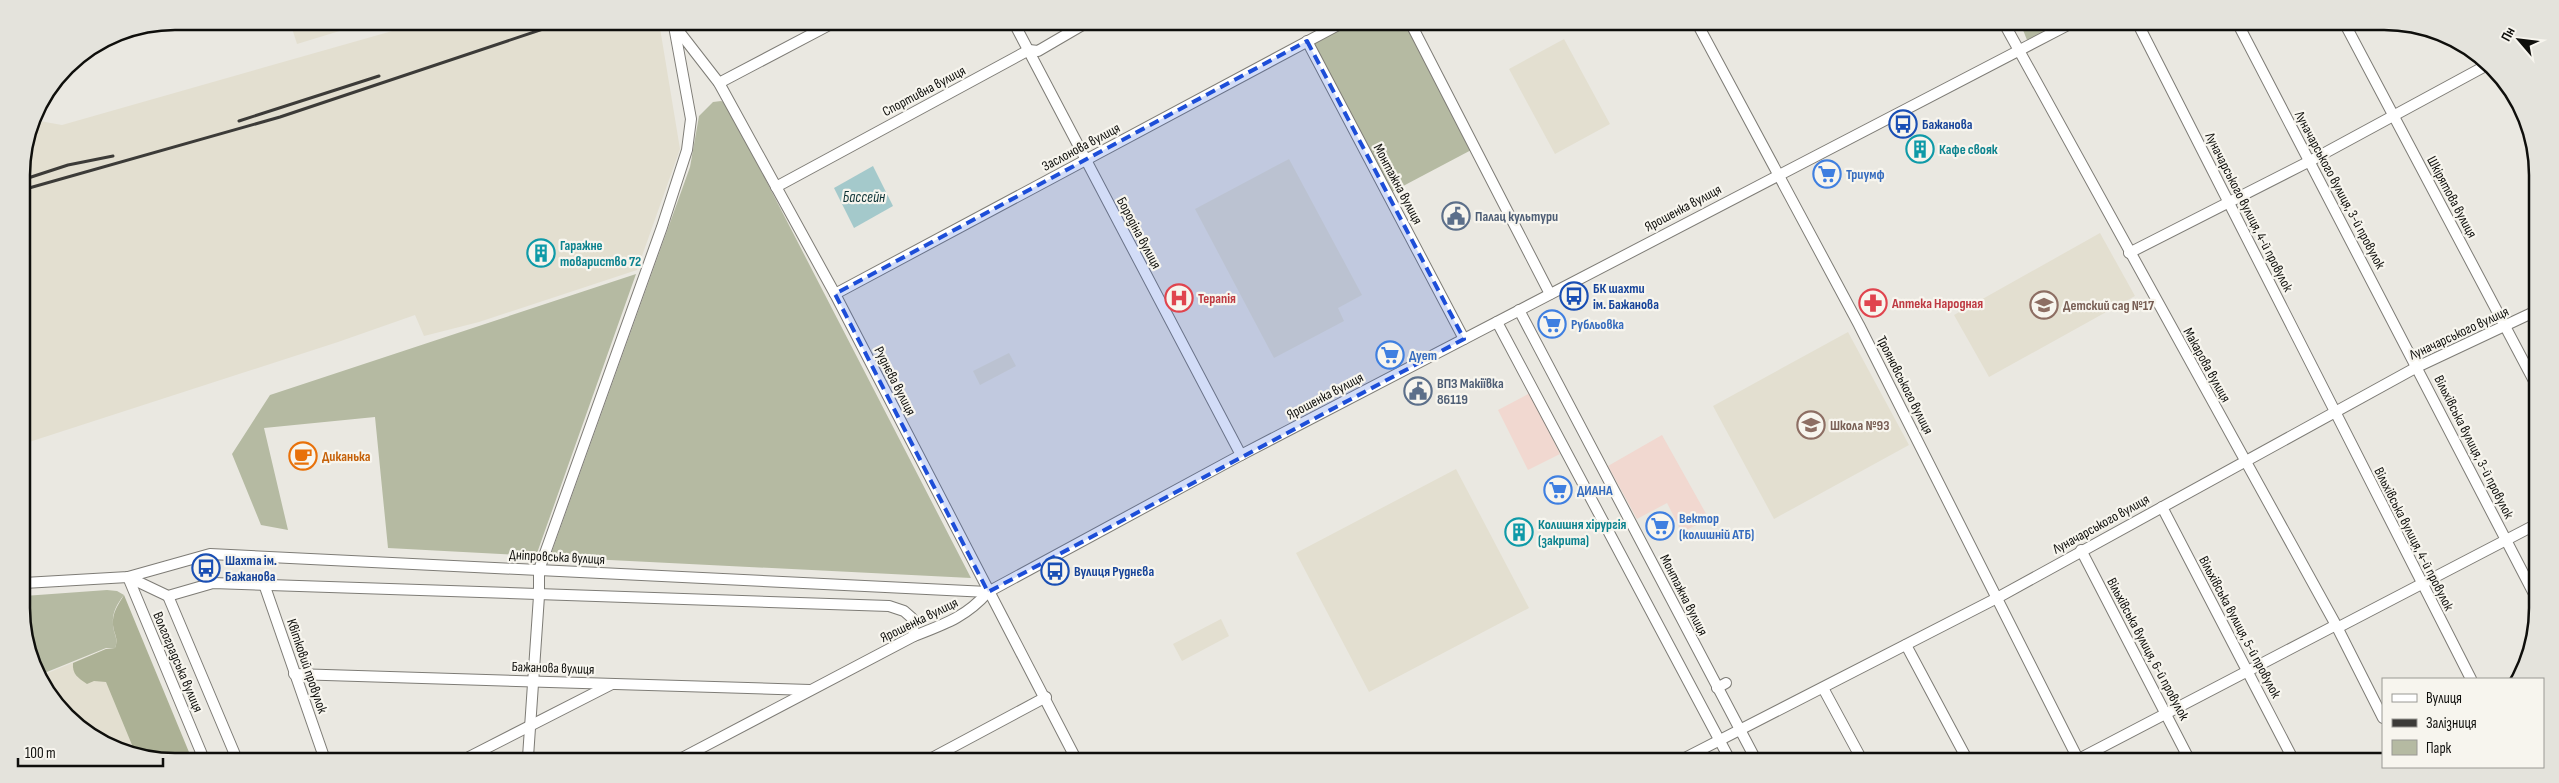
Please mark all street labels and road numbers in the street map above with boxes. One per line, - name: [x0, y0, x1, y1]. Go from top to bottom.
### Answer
- street label: Спортивна вулиця: [880, 62, 968, 120]
- street label: Луначарського вулиця, 3-й провулок: [2291, 107, 2389, 273]
- street label: Заслонова вулиця: [1039, 119, 1123, 175]
- street label: Луначарського вулиця, 4-й провулок: [2201, 129, 2297, 295]
- street label: Монтажна вулиця: [1370, 141, 1426, 227]
- street label: Шкірятова вулиця: [2423, 153, 2481, 241]
- street label: Ярошенка вулиця: [1642, 181, 1724, 235]
- street label: Бородіна вулиця: [1113, 194, 1165, 272]
- street label: Луначарського вулиця: [2406, 303, 2511, 364]
- street label: Макарова вулиця: [2180, 325, 2234, 405]
- street label: Трояновського вулиця: [1873, 333, 1937, 437]
- street label: Руднєва вулиця: [870, 344, 920, 418]
- street label: Ярошенка вулиця: [1284, 369, 1366, 423]
- street label: Вільхівська вулиця, 3-й провулок: [2430, 372, 2518, 522]
- street label: Вільхівська вулиця, 4-й провулок: [2370, 464, 2458, 614]
- street label: Луначарського вулиця: [2049, 490, 2152, 558]
- street label: Дніпровська вулиця: [509, 546, 605, 568]
- street label: Монтажна вулиця: [1656, 552, 1712, 638]
- street label: Вільхівська вулиця, 5-й провулок: [2195, 553, 2285, 702]
- street label: Вільхівська вулиця, 6-й провулок: [2103, 575, 2193, 724]
- street label: Ярошенка вулиця: [877, 594, 961, 646]
- street label: Волгоградська вулиця: [149, 609, 207, 715]
- street label: Квітковий провулок: [283, 616, 331, 716]
- street label: Бажанова вулиця: [511, 658, 595, 678]

